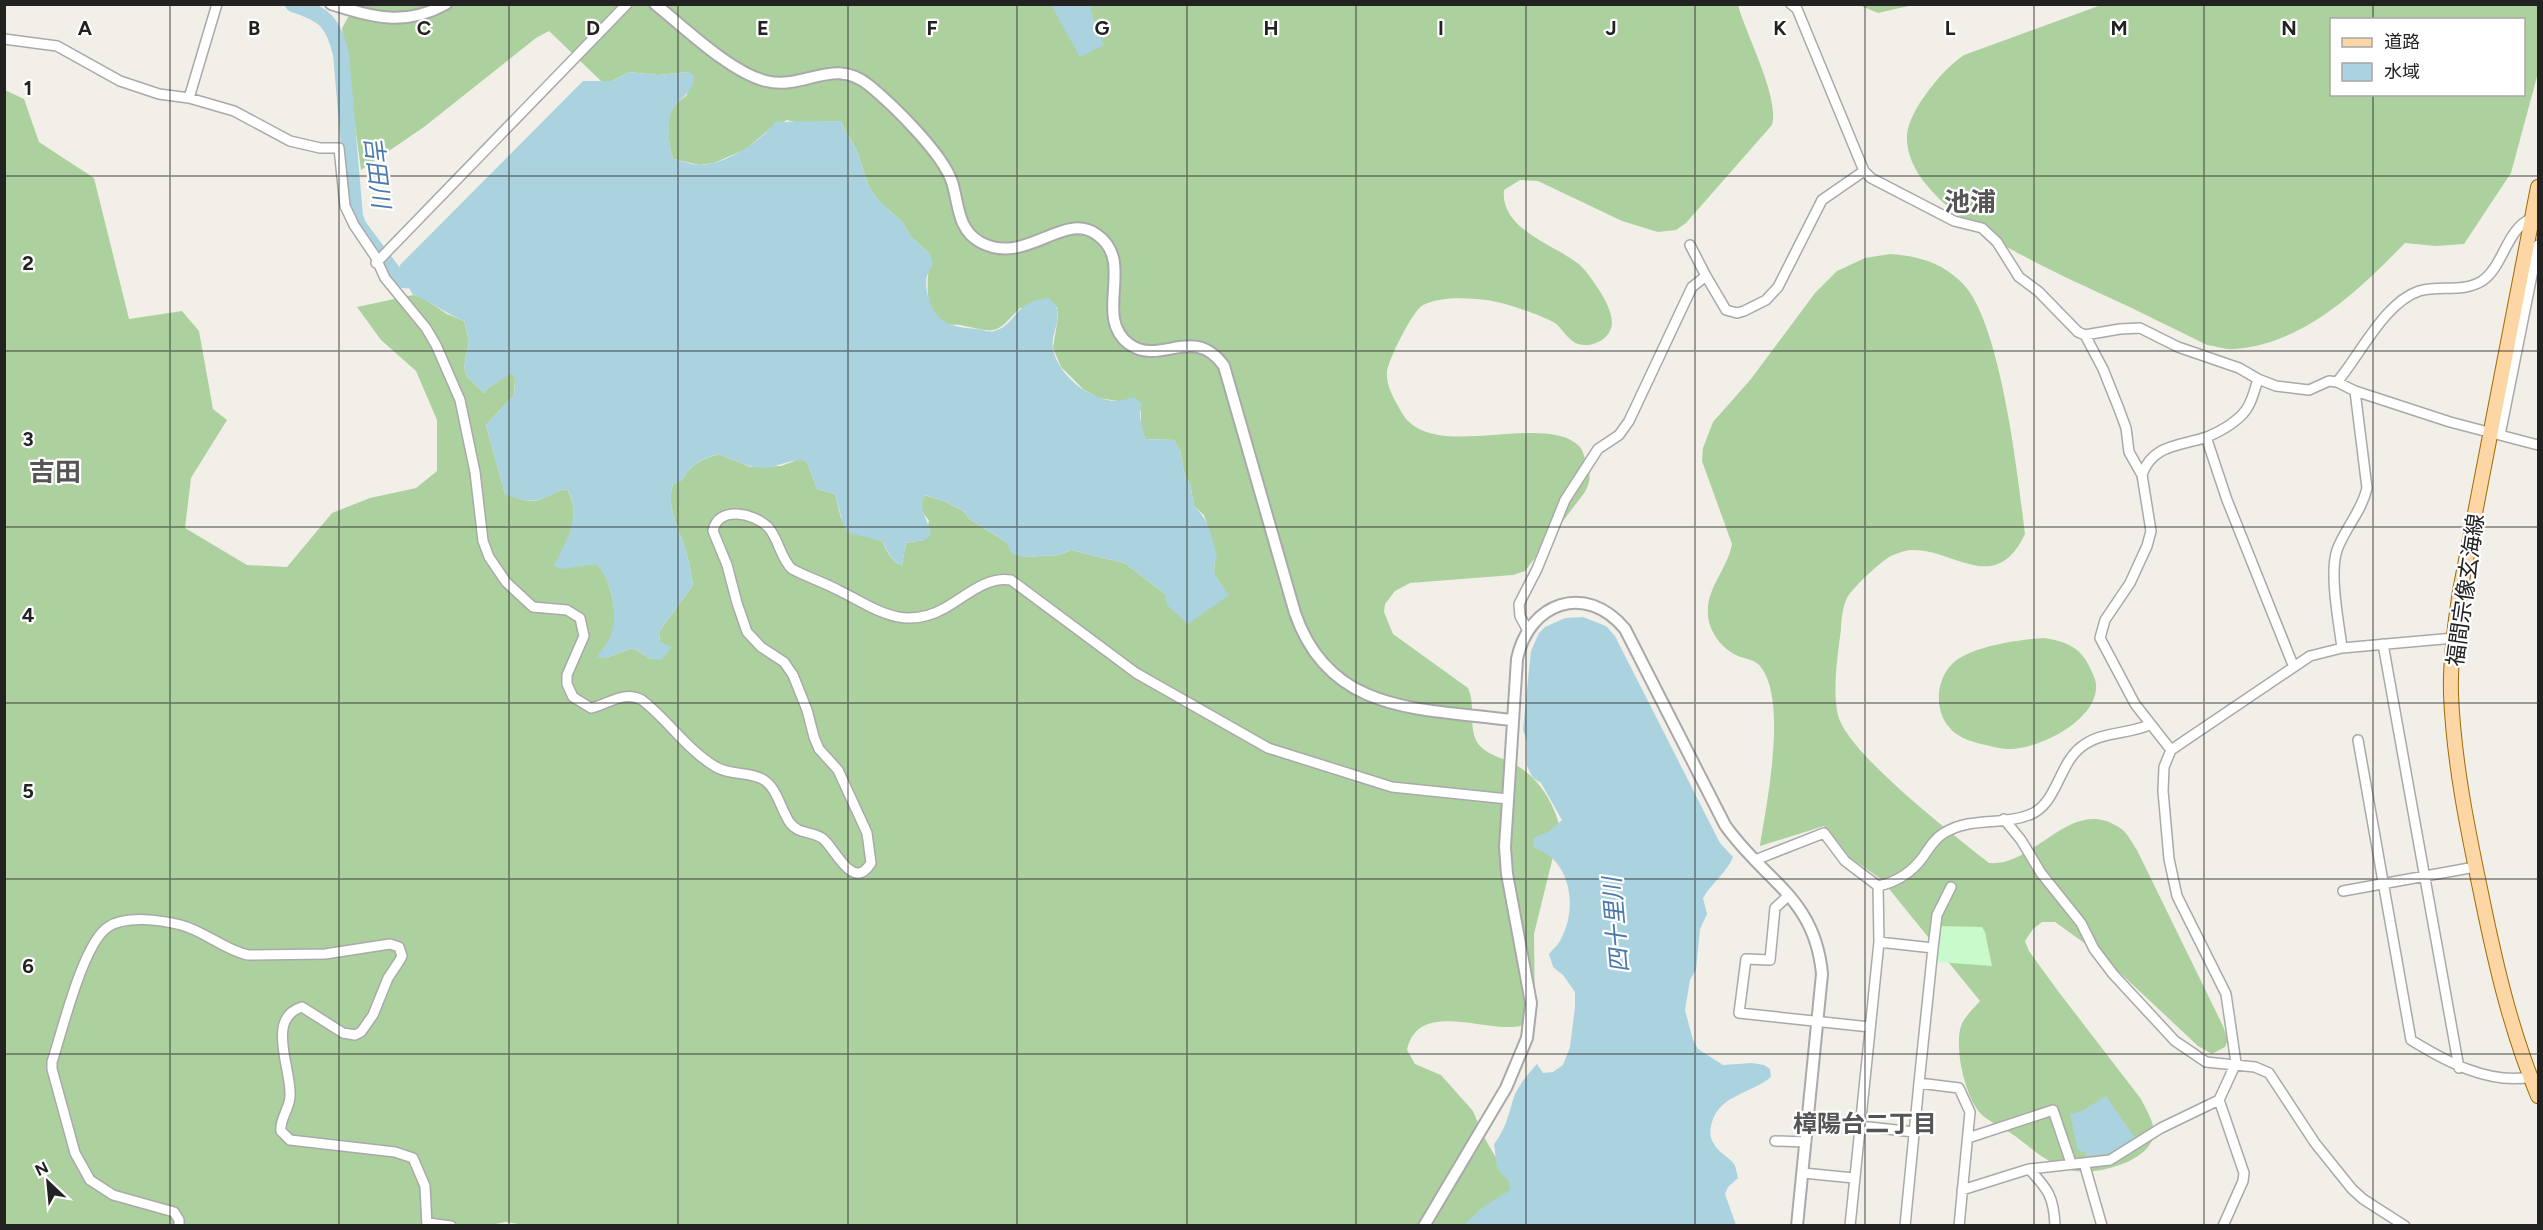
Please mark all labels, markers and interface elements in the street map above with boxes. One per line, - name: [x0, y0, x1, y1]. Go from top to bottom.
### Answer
- text: A: [78, 16, 93, 40]
- text: B: [248, 16, 260, 40]
- text: C: [417, 16, 431, 40]
- text: D: [586, 16, 600, 40]
- text: E: [757, 16, 769, 40]
- text: F: [926, 16, 938, 40]
- text: G: [1095, 16, 1110, 40]
- text: H: [1264, 16, 1279, 40]
- text: I: [1438, 16, 1444, 40]
- text: J: [1605, 16, 1617, 40]
- text: K: [1773, 16, 1787, 40]
- text: L: [1945, 16, 1956, 40]
- text: M: [2110, 16, 2128, 40]
- text: N: [2281, 16, 2297, 40]
- legend: [2330, 18, 2525, 96]
- text: 道路: [2384, 31, 2420, 53]
- text: 水域: [2384, 61, 2420, 83]
- text: 1: [24, 76, 32, 100]
- water label: 吉田川: [359, 134, 397, 212]
- district label: 池浦: [1944, 186, 1996, 218]
- text: 2: [22, 251, 34, 275]
- text: 3: [22, 427, 34, 451]
- district label: 吉田: [29, 456, 81, 488]
- street label: 福間宗像玄海線: [2441, 512, 2490, 668]
- text: 4: [22, 603, 35, 627]
- text: 5: [22, 779, 34, 803]
- water label: 四十里川: [1597, 873, 1634, 974]
- text: 6: [22, 954, 34, 978]
- district label: 樟陽台二丁目: [1793, 1109, 1937, 1138]
- north arrow: [18, 1152, 78, 1212]
- text: N: [32, 1158, 51, 1180]

